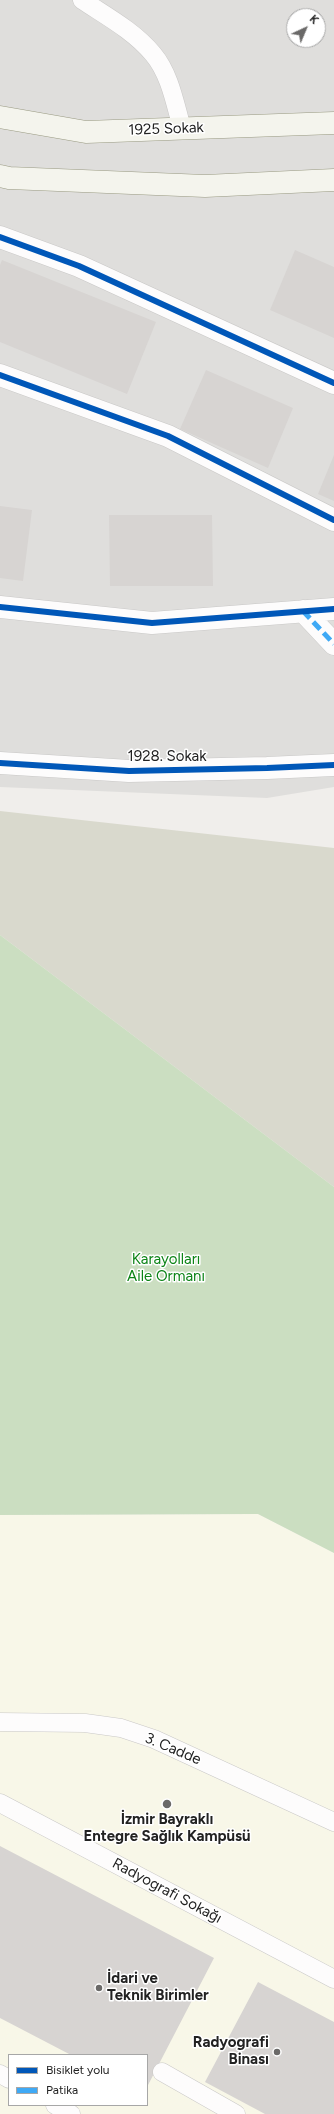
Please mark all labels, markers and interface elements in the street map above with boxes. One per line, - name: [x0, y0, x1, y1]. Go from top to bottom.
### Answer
- north arrow: [286, 8, 326, 48]
- text: K: [307, 13, 321, 27]
- street label: 1925 Sokak: [128, 119, 204, 139]
- street label: 1928. Sokak: [127, 748, 207, 766]
- park label: Karayolları Aile Ormanı: [127, 1251, 205, 1286]
- street label: 3. Cadde: [142, 1729, 204, 1769]
- marker: İzmir Bayraklı Entegre Sağlık Kampüsü: [161, 1798, 173, 1810]
- place label: İzmir Bayraklı Entegre Sağlık Kampüsü: [83, 1811, 251, 1846]
- street label: Radyografi Sokağı: [109, 1855, 225, 1927]
- place label: İdari ve Teknik Birimler: [107, 1970, 209, 2005]
- marker: İdari ve Teknik Birimler: [94, 1983, 104, 1993]
- place label: Radyografi Binası: [193, 2034, 269, 2069]
- marker: Radyografi Binası: [272, 2047, 282, 2057]
- legend: [8, 2054, 148, 2106]
- text: Bisiklet yolu: [46, 2063, 109, 2077]
- text: Patika: [46, 2083, 78, 2097]

